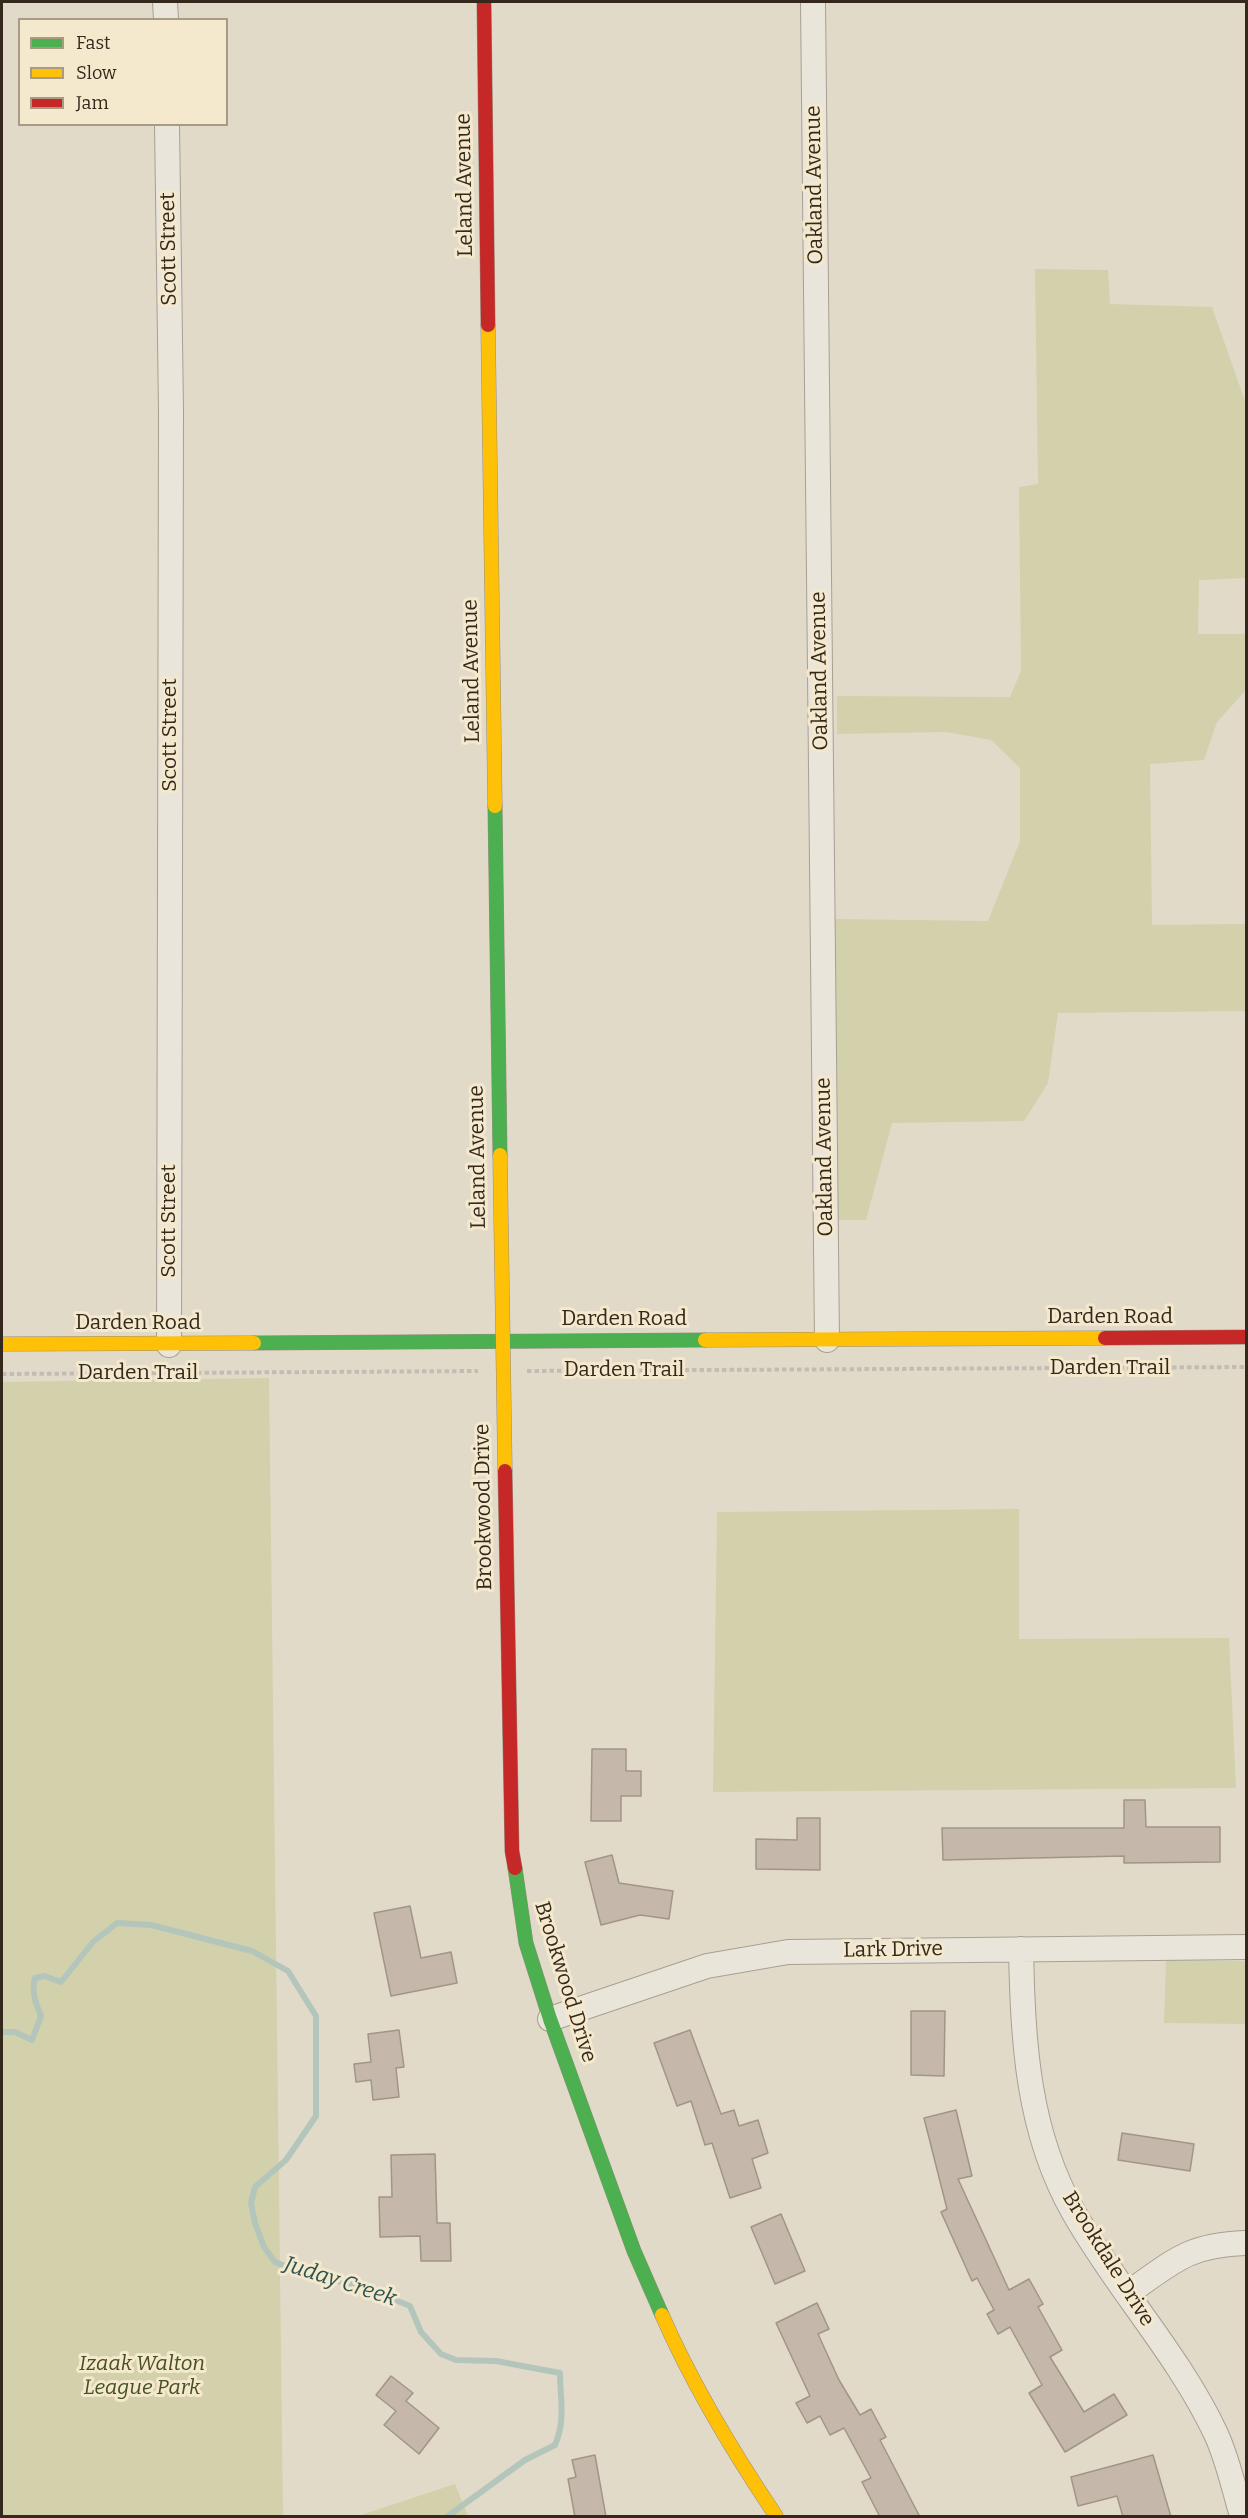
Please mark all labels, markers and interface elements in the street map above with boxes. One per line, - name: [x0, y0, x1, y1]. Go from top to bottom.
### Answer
- legend: [18, 18, 228, 126]
- text: Fast: [76, 32, 111, 54]
- text: Slow: [76, 62, 116, 84]
- text: Jam: [76, 92, 109, 114]
- street label: Oakland Avenue: [801, 105, 829, 265]
- street label: Leland Avenue: [451, 113, 479, 257]
- street label: Scott Street: [155, 192, 183, 306]
- street label: Oakland Avenue: [806, 591, 834, 751]
- street label: Leland Avenue: [458, 599, 486, 743]
- street label: Scott Street: [157, 678, 183, 792]
- street label: Oakland Avenue: [811, 1077, 839, 1237]
- street label: Leland Avenue: [464, 1085, 492, 1229]
- street label: Scott Street: [156, 1164, 182, 1278]
- street label: Darden Road: [1047, 1304, 1173, 1330]
- street label: Darden Road: [561, 1306, 687, 1332]
- street label: Darden Road: [75, 1310, 201, 1336]
- street label: Darden Trail: [1050, 1355, 1170, 1381]
- street label: Darden Trail: [564, 1357, 684, 1383]
- street label: Darden Trail: [78, 1360, 198, 1386]
- street label: Brookwood Drive: [470, 1423, 498, 1591]
- street label: Brookwood Drive: [529, 1899, 601, 2065]
- street label: Lark Drive: [843, 1937, 943, 1963]
- street label: Brookdale Drive: [1056, 2187, 1160, 2331]
- water label: Juday Creek: [281, 2251, 399, 2313]
- park label: Izaak Walton League Park: [79, 2351, 205, 2401]

